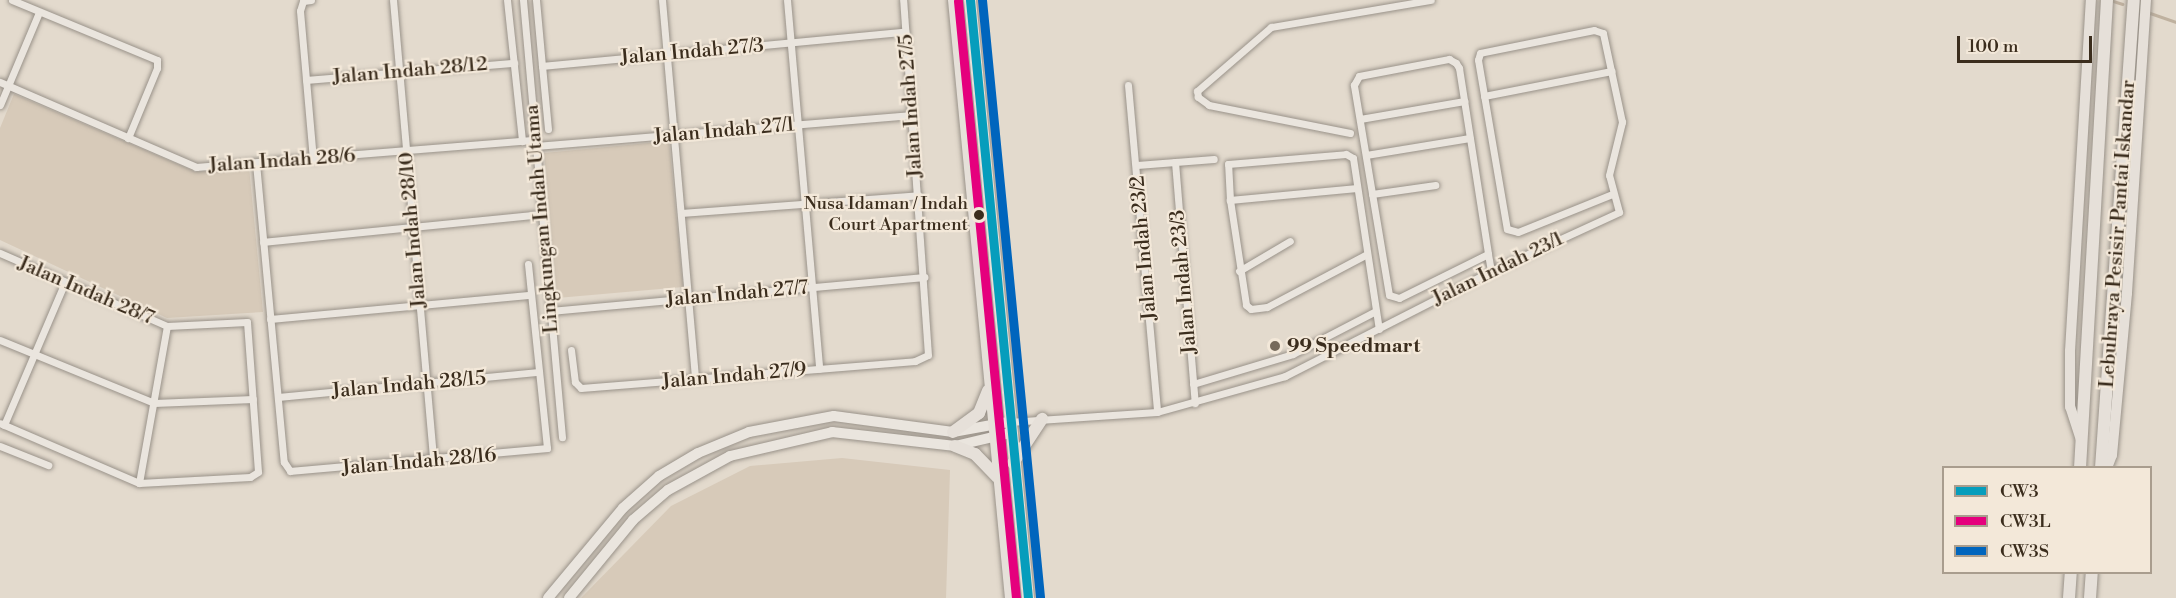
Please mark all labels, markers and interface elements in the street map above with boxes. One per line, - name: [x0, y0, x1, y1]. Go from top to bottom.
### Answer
- scale bar: [1960, 24, 2095, 62]
- street label: Jalan Indah 27/5: [894, 33, 928, 179]
- street label: Jalan Indah 27/3: [619, 34, 765, 70]
- text: 100 m: [1968, 35, 2019, 58]
- street label: Jalan Indah 28/12: [331, 52, 489, 90]
- street label: Lebuhraya Pesisir Pantai Iskandar: [2095, 79, 2141, 389]
- street label: Lingkungan Indah Utama: [520, 104, 564, 334]
- street label: Jalan Indah 27/1: [652, 113, 796, 149]
- street label: Jalan Indah 28/6: [208, 144, 356, 178]
- street label: Jalan Indah 28/10: [394, 151, 432, 309]
- street label: Jalan Indah 23/2: [1126, 175, 1162, 321]
- place label: Nusa Idaman / Indah Court Apartment: [804, 194, 968, 236]
- marker: Nusa Idaman / Indah Court Apartment: [973, 209, 985, 221]
- street label: Jalan Indah 23/3: [1166, 209, 1202, 355]
- street label: Jalan Indah 23/1: [1429, 227, 1567, 311]
- street label: Jalan Indah 28/7: [14, 252, 158, 330]
- street label: Jalan Indah 27/7: [665, 276, 809, 312]
- place label: 99 Speedmart: [1287, 334, 1420, 358]
- marker: 99 Speedmart: [1268, 339, 1282, 353]
- street label: Jalan Indah 27/9: [661, 358, 807, 394]
- street label: Jalan Indah 28/15: [331, 366, 487, 404]
- street label: Jalan Indah 28/16: [341, 443, 497, 481]
- legend: [1942, 466, 2152, 574]
- text: CW3: [2000, 480, 2039, 503]
- text: CW3L: [2000, 510, 2051, 533]
- text: CW3S: [2000, 540, 2049, 563]

